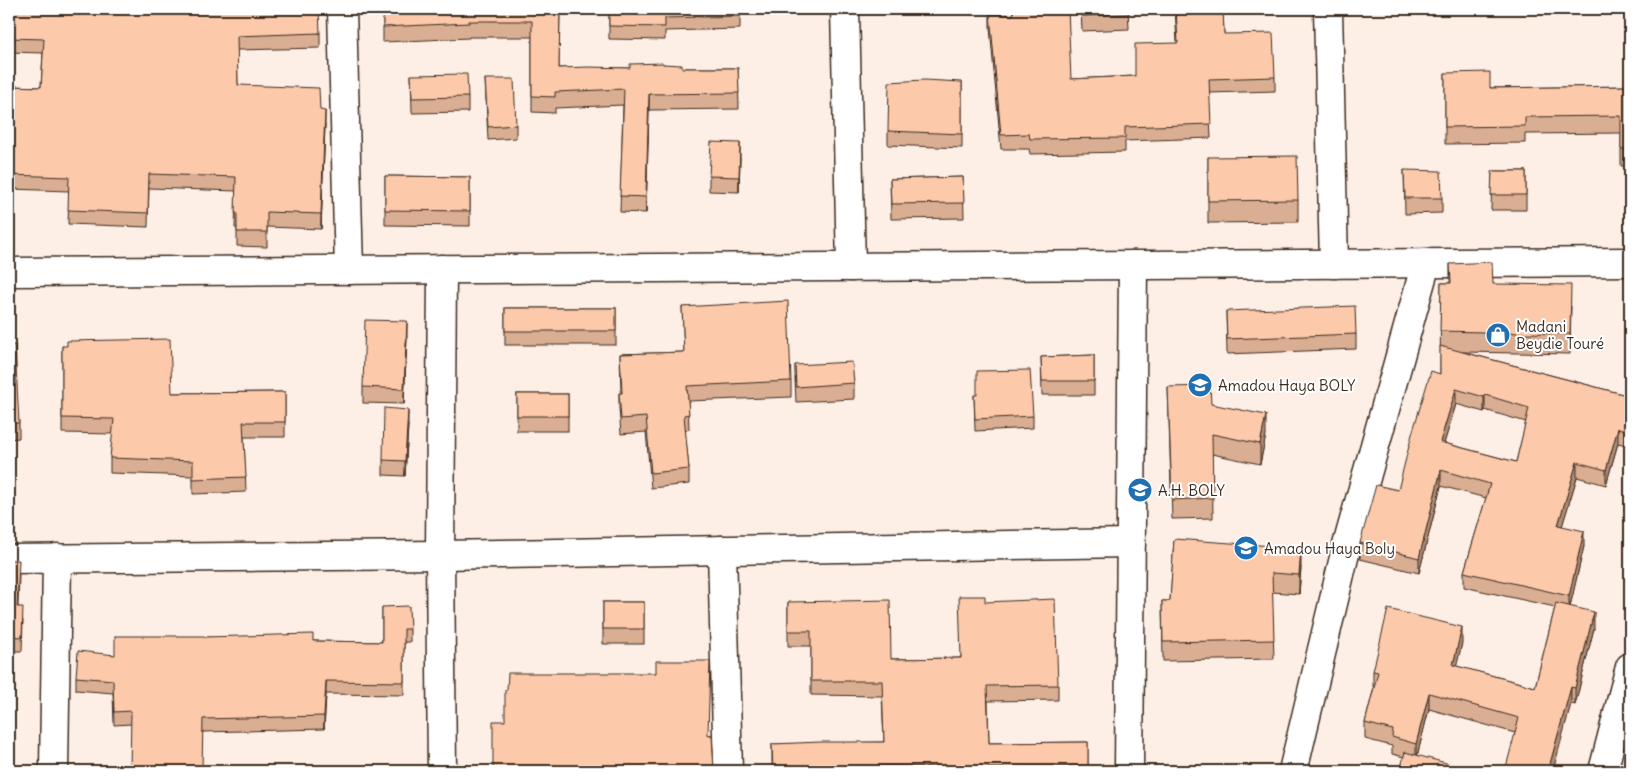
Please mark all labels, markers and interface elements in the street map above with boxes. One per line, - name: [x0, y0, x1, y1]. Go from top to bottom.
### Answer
- place label: Madani Beydie Touré: [1516, 317, 1604, 353]
- shop icon: Madani Beydie Touré: [1485, 322, 1511, 348]
- school or university icon: Amadou Haya BOLY: [1187, 372, 1213, 398]
- place label: Amadou Haya BOLY: [1218, 376, 1356, 395]
- school or university icon: A.H. BOLY: [1127, 477, 1153, 503]
- place label: A.H. BOLY: [1158, 481, 1225, 500]
- school or university icon: Amadou Haya Boly: [1233, 535, 1259, 561]
- place label: Amadou Haya Boly: [1264, 539, 1395, 558]

